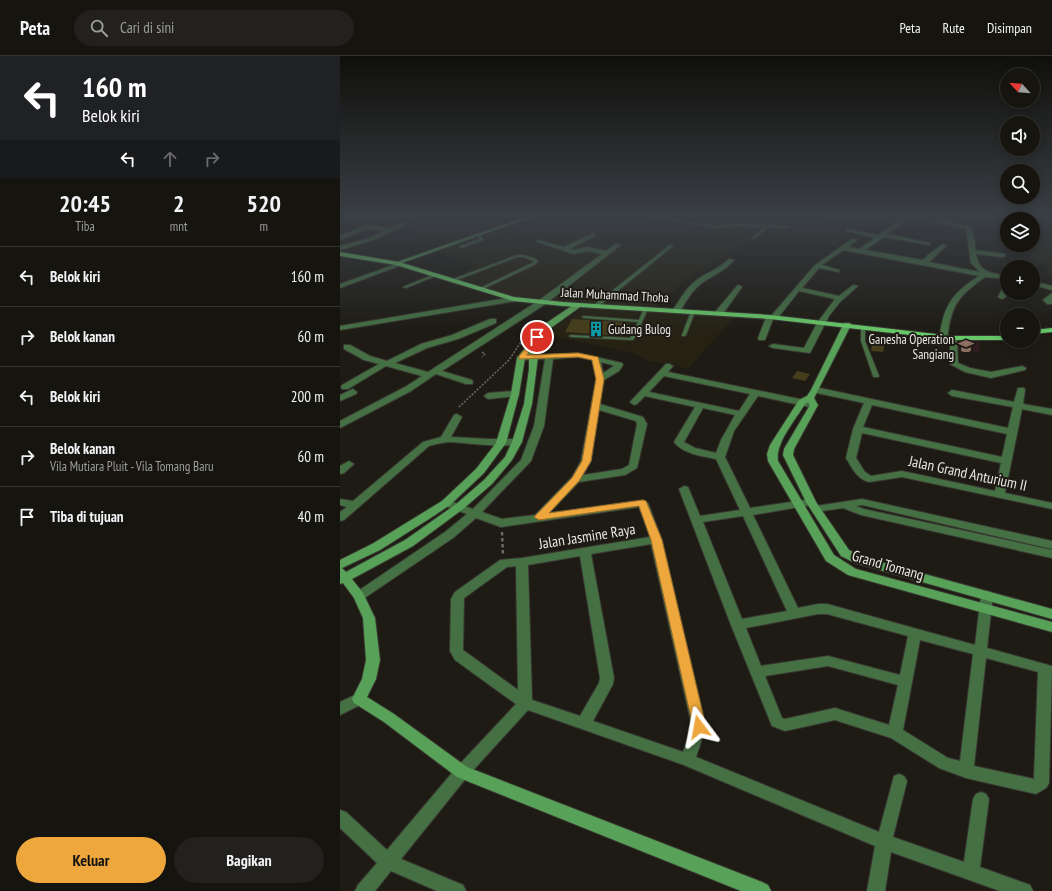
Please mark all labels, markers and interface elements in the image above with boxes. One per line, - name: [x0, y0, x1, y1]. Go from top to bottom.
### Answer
- search box: [74, 10, 354, 46]
- text: Peta: [20, 16, 50, 40]
- icon: search: [88, 17, 110, 39]
- text: Cari di sini: [120, 18, 174, 37]
- text: Peta: [899, 19, 921, 37]
- text: Rute: [943, 19, 965, 37]
- text: Disimpan: [987, 19, 1032, 37]
- text: 160 m: [82, 68, 146, 105]
- north arrow: [1000, 68, 1040, 108]
- map controls: [1000, 68, 1040, 348]
- icon: left: [16, 72, 68, 124]
- text: Belok kiri: [82, 104, 140, 127]
- button: sound: [1000, 116, 1040, 156]
- icon: left: [117, 148, 139, 170]
- icon: ahead: [159, 148, 181, 170]
- icon: right: [201, 148, 223, 170]
- button: search: [1000, 164, 1040, 204]
- text: 20:45: [59, 188, 111, 219]
- text: 2: [173, 188, 184, 219]
- text: 520: [247, 188, 281, 219]
- button: layers: [1000, 212, 1040, 252]
- text: Tiba: [75, 218, 95, 235]
- text: mnt: [170, 218, 188, 235]
- text: m: [260, 218, 268, 235]
- button: +: [1000, 260, 1040, 300]
- icon: left: [16, 266, 38, 288]
- text: Belok kiri: [50, 267, 100, 286]
- text: 160 m: [291, 267, 324, 286]
- street label: Jalan Muhammad Thoha: [560, 284, 669, 306]
- button: −: [1000, 308, 1040, 348]
- pin: [520, 320, 554, 354]
- building icon: Gudang Bulog: [587, 320, 605, 338]
- place label: Gudang Bulog: [608, 321, 671, 338]
- icon: right: [16, 326, 38, 348]
- icon: arrive: [526, 326, 548, 348]
- text: Belok kanan: [50, 327, 115, 346]
- text: 60 m: [298, 327, 324, 346]
- place label: Ganesha Operation Sangiang: [869, 331, 954, 363]
- school or university icon: Ganesha Operation Sangiang: [957, 337, 975, 355]
- icon: left: [16, 386, 38, 408]
- text: Belok kiri: [50, 387, 100, 406]
- text: 200 m: [291, 387, 324, 406]
- text: Belok kanan: [50, 439, 115, 458]
- icon: right: [16, 446, 38, 468]
- text: 60 m: [298, 447, 324, 466]
- street label: Jalan Grand Anturium II: [906, 451, 1029, 495]
- text: Vila Mutiara Pluit - Vila Tomang Baru: [50, 458, 214, 475]
- icon: arrive: [16, 506, 38, 528]
- text: Tiba di tujuan: [50, 507, 124, 526]
- text: 40 m: [298, 507, 324, 526]
- street label: Jalan Jasmine Raya: [536, 519, 637, 553]
- street label: Grand Tomang: [850, 546, 926, 584]
- position arrow: [678, 706, 720, 748]
- button: Keluar: [16, 837, 166, 883]
- button: Bagikan: [174, 837, 324, 883]

